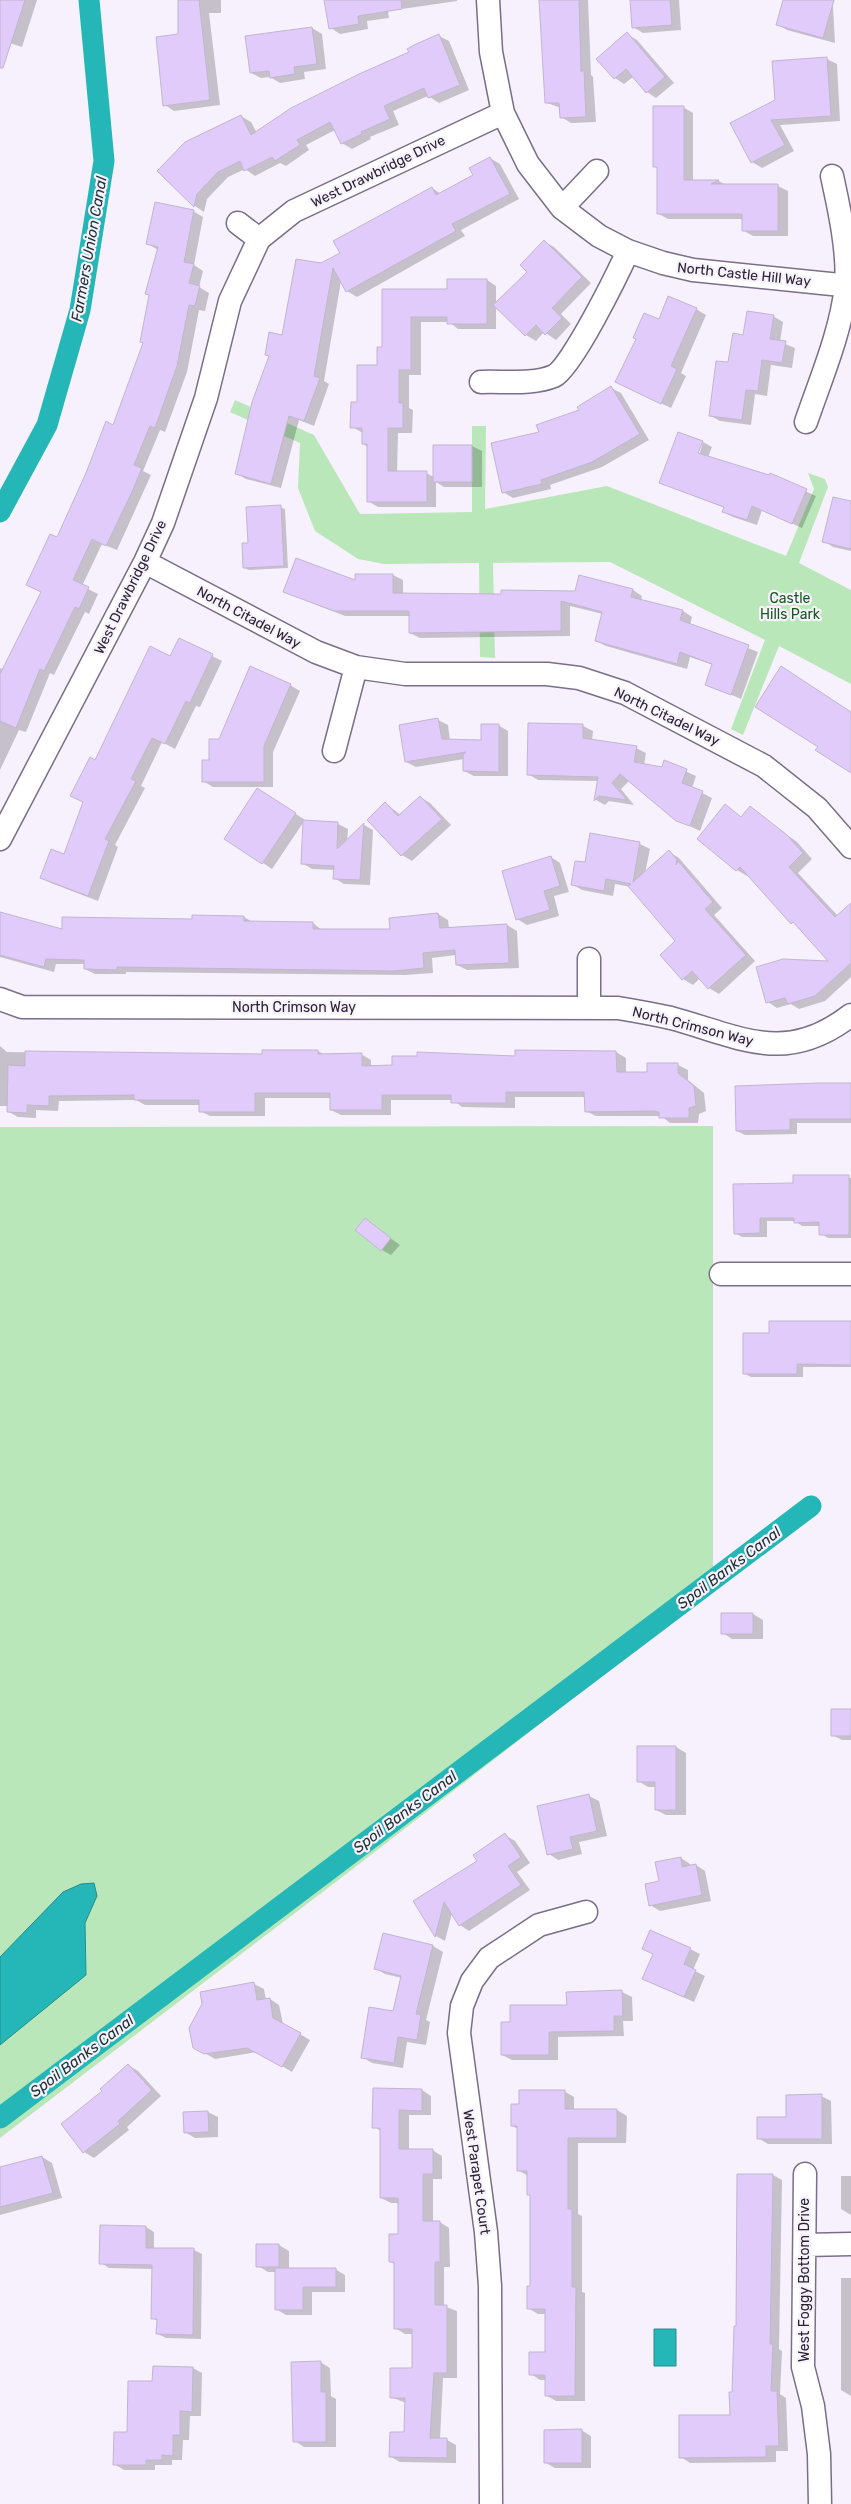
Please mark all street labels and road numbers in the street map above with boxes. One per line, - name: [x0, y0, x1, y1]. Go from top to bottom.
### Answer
- street label: West Drawbridge Drive: [308, 131, 448, 211]
- street label: North Castle Hill Way: [676, 259, 812, 290]
- street label: West Drawbridge Drive: [91, 517, 170, 657]
- street label: North Citadel Way: [194, 583, 304, 652]
- street label: North Citadel Way: [611, 684, 723, 750]
- street label: North Crimson Way: [232, 999, 356, 1016]
- street label: North Crimson Way: [631, 1003, 755, 1050]
- street label: West Parapet Court: [459, 2109, 494, 2236]
- street label: West Foggy Bottom Drive: [796, 2198, 813, 2362]

